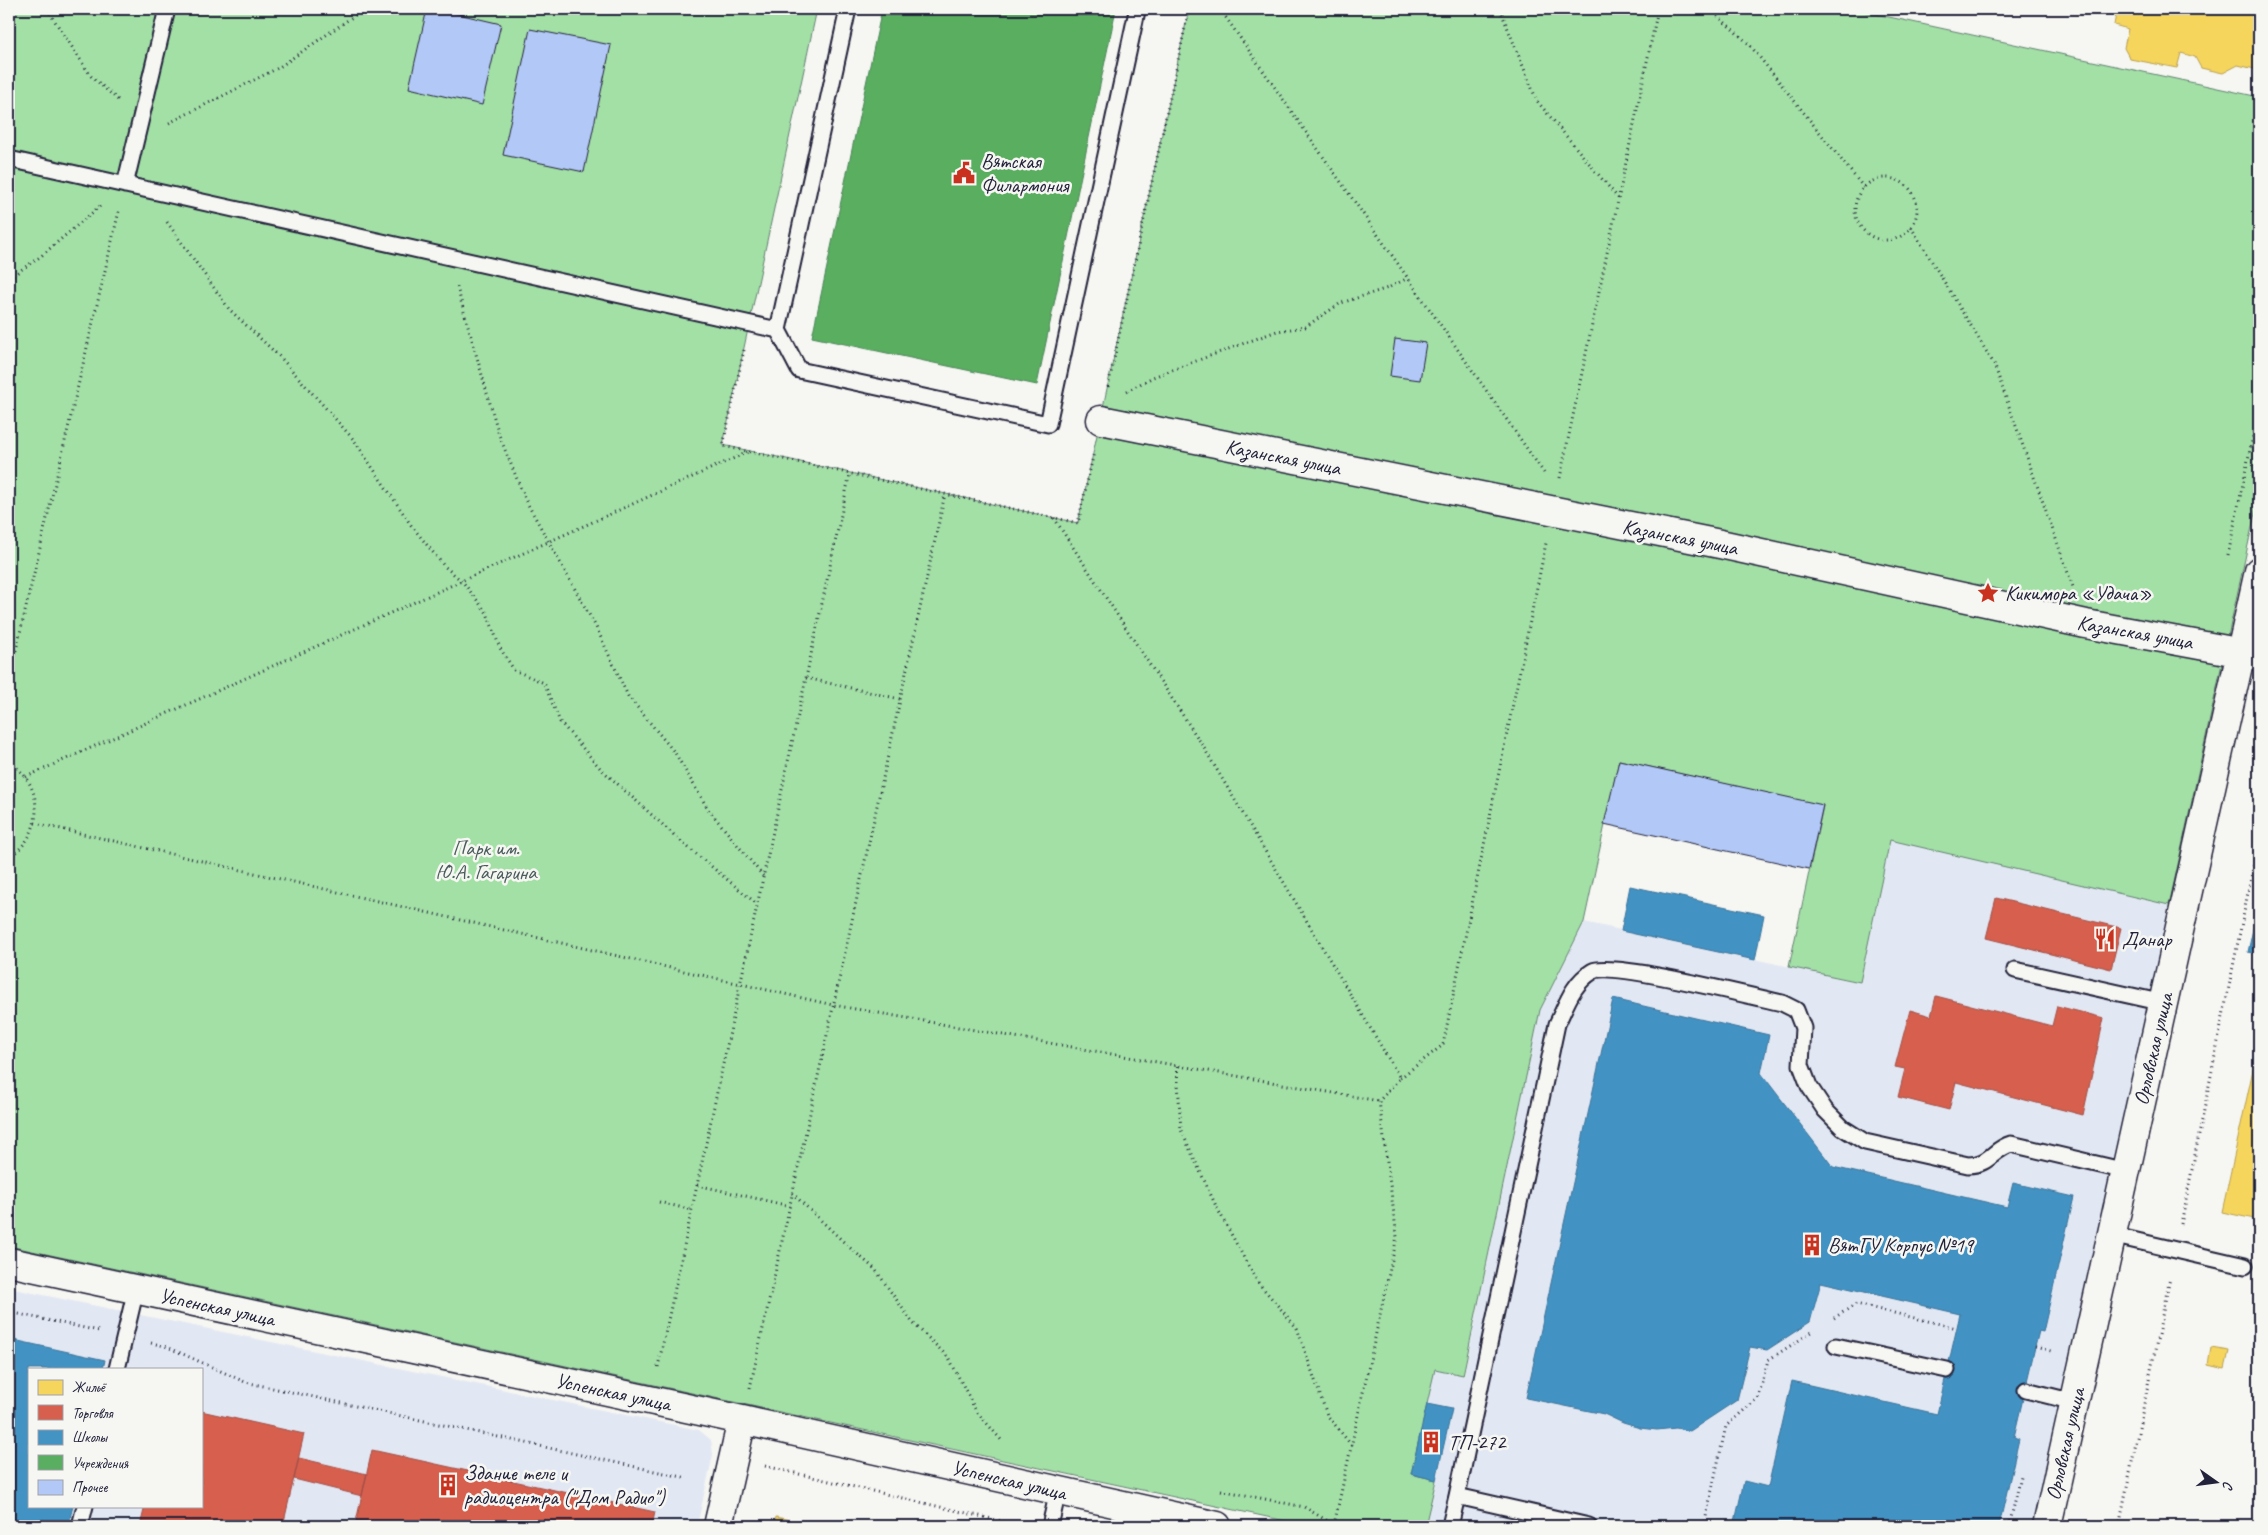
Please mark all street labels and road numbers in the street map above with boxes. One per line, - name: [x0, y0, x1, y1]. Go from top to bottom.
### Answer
- street label: Казанская улица: [1223, 433, 1345, 482]
- street label: Казанская улица: [1620, 513, 1742, 562]
- street label: Казанская улица: [2075, 609, 2197, 656]
- street label: Орловская улица: [2127, 988, 2179, 1108]
- street label: Успенская улица: [157, 1282, 279, 1332]
- street label: Успенская улица: [553, 1367, 675, 1417]
- street label: Орловская улица: [2039, 1383, 2091, 1503]
- street label: Успенская улица: [949, 1454, 1071, 1506]

